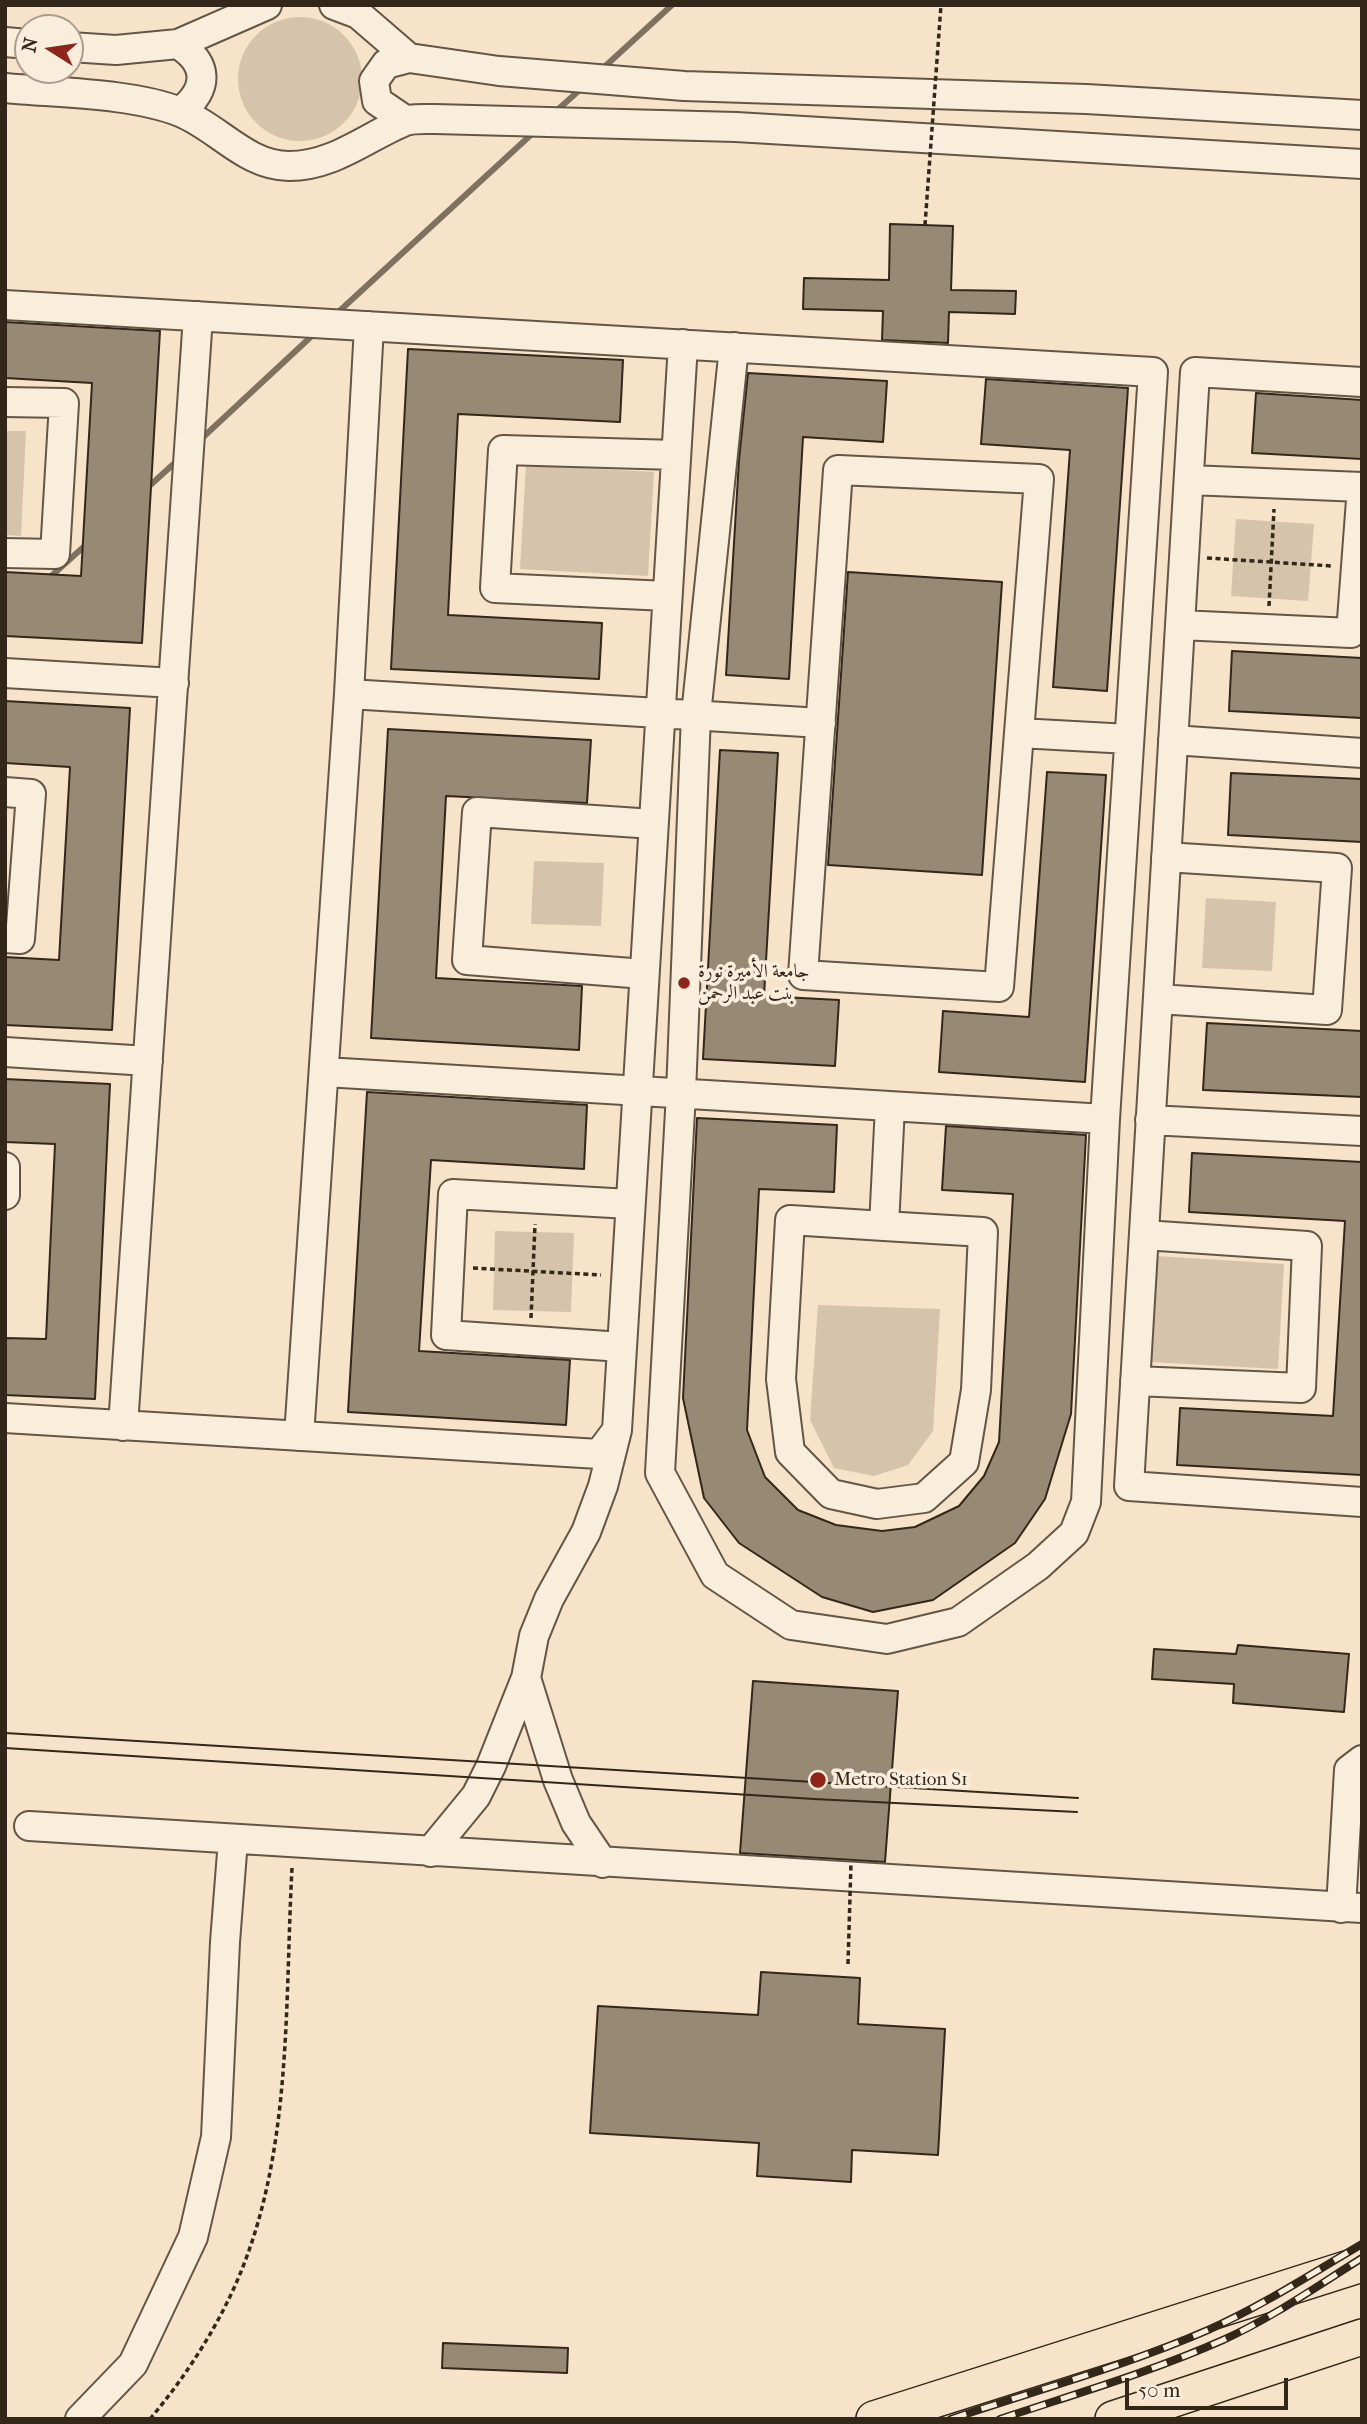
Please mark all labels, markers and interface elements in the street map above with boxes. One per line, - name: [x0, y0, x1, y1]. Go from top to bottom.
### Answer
- north arrow: [14, 14, 84, 84]
- text: N: [18, 36, 43, 54]
- place label: جامعة الأميرة نورة بنت عبد الرحمن: [698, 961, 809, 1005]
- marker: جامعة الأميرة نورة بنت عبد الرحمن: [676, 975, 692, 991]
- place label: Metro Station S1: [834, 1769, 968, 1791]
- marker: Metro Station S1: [808, 1770, 828, 1790]
- scale bar: [1129, 2364, 1292, 2408]
- text: 50 m: [1138, 2378, 1181, 2402]

